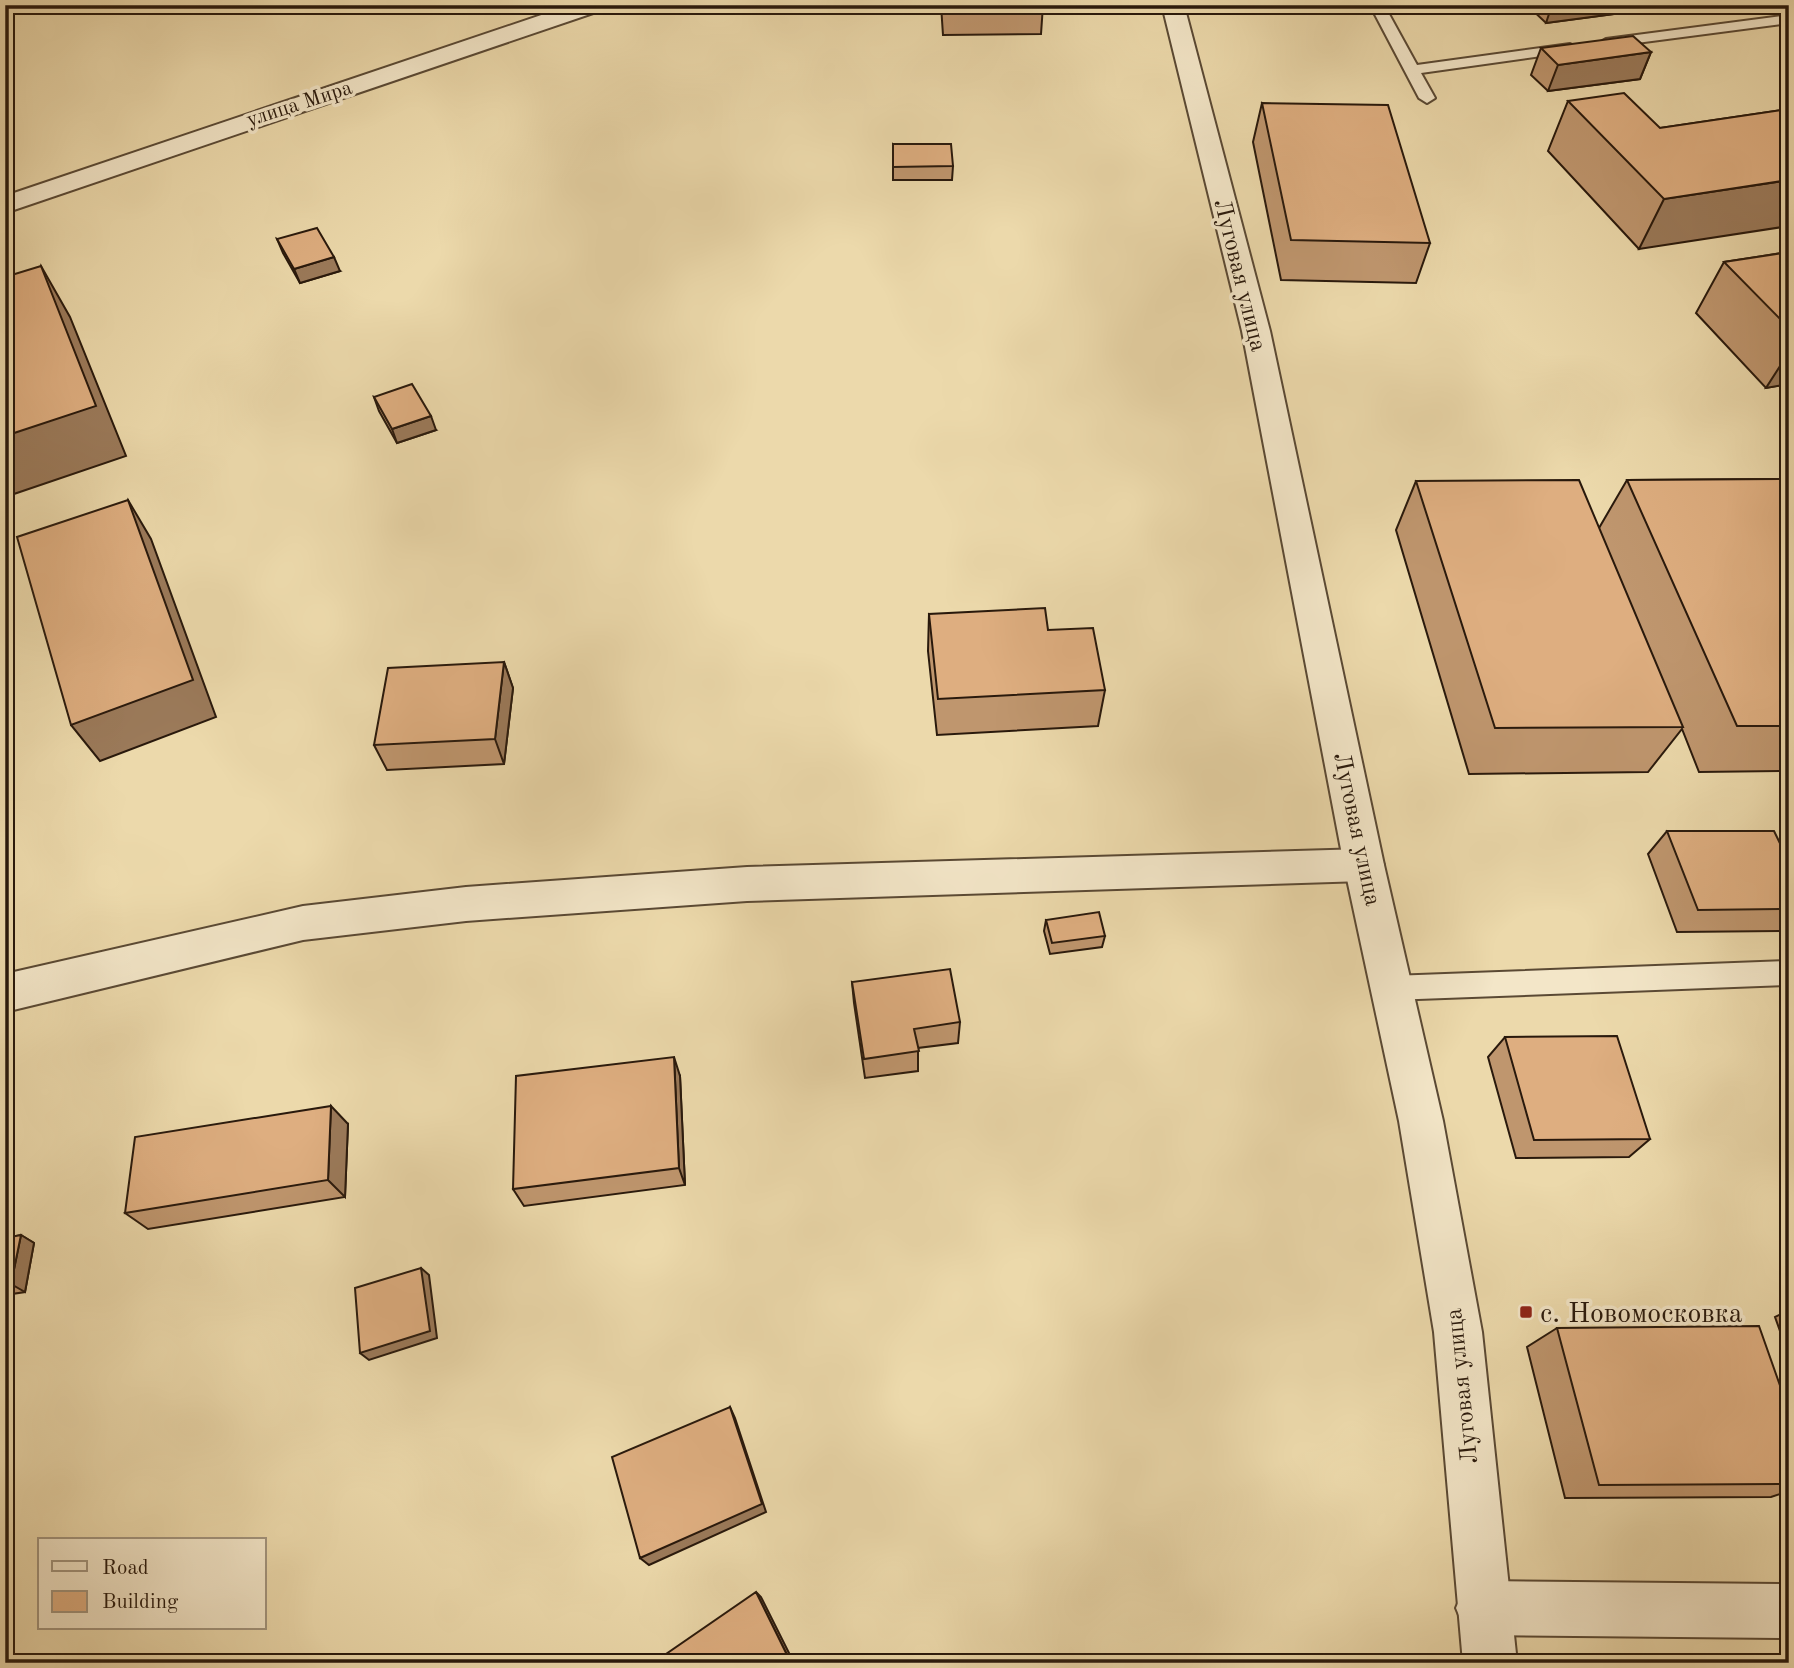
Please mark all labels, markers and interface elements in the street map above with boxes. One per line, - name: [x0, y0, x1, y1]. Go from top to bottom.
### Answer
- street label: улица Мира: [244, 77, 355, 131]
- street label: Луговая улица: [1208, 197, 1270, 354]
- street label: Луговая улица: [1328, 750, 1384, 909]
- place label: с. Новомосковка: [1540, 1301, 1743, 1329]
- marker: с. Новомосковка: [1518, 1304, 1534, 1320]
- street label: Луговая улица: [1443, 1307, 1483, 1465]
- legend: [38, 1538, 266, 1630]
- text: Road: [102, 1558, 149, 1579]
- text: Building: [102, 1592, 179, 1613]

